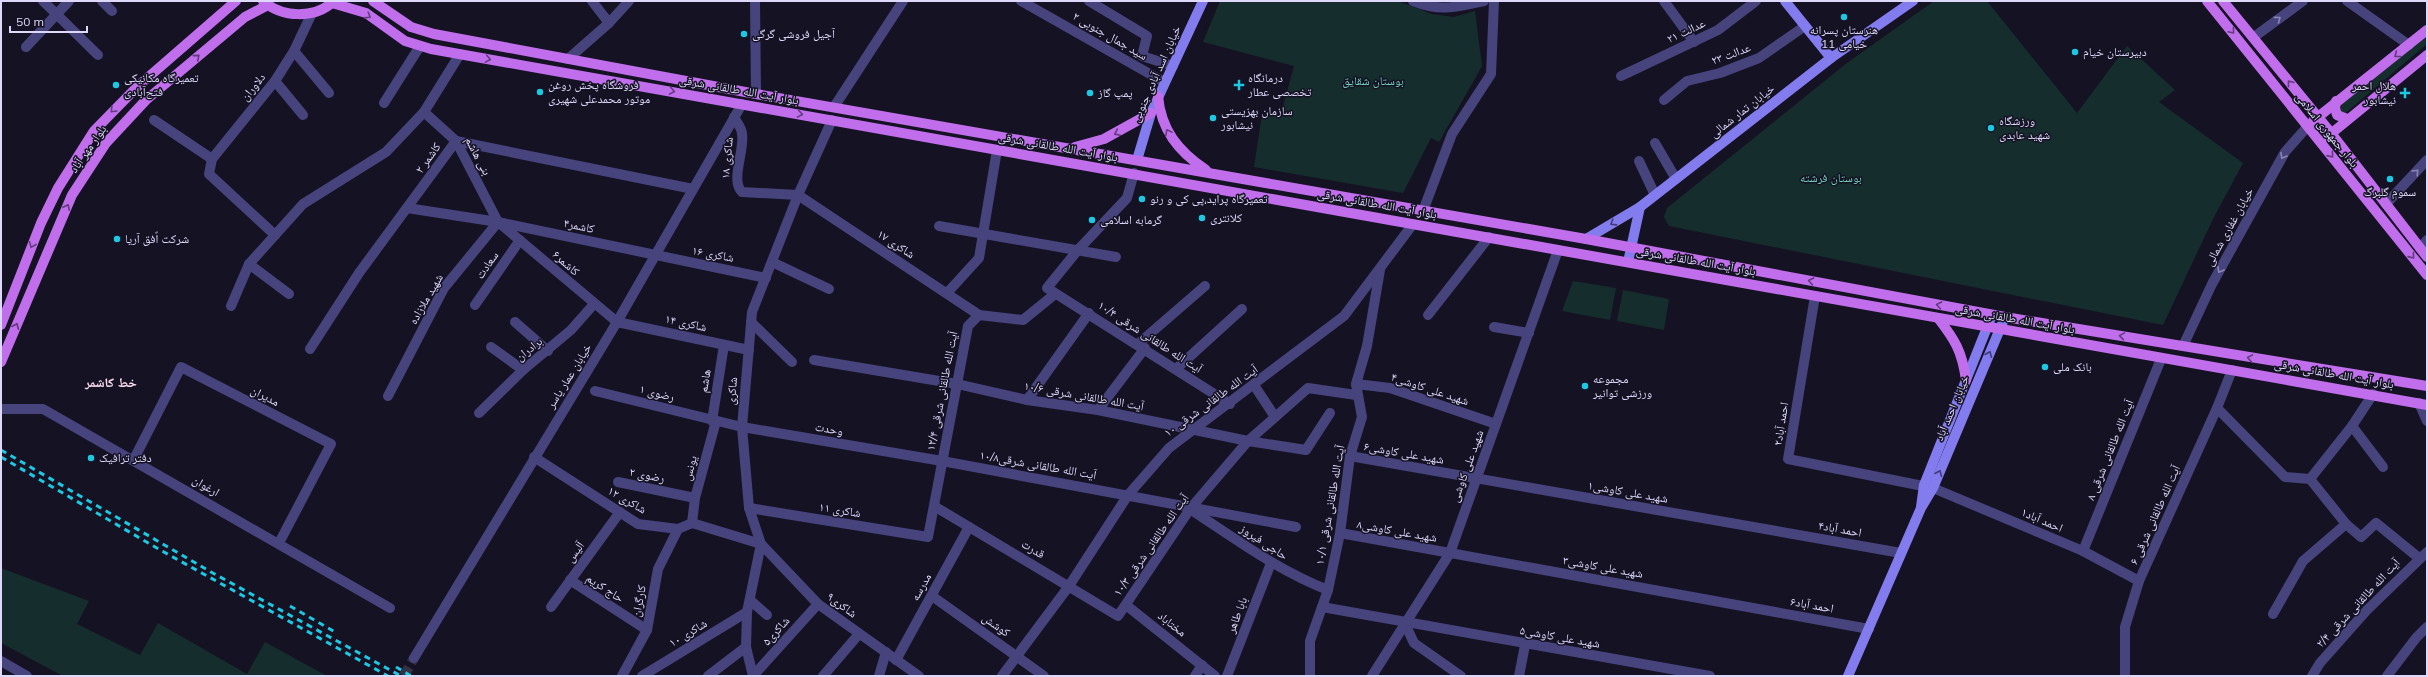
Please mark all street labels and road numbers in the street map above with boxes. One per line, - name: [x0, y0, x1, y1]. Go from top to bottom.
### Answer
- street label: سید جمال جنوبی ۲: [1070, 8, 1150, 63]
- street label: عدالت ۲۱: [1664, 15, 1707, 46]
- street label: خیابان اسد آبادی جنوبی: [1128, 23, 1184, 125]
- street label: عدالت ۲۳: [1709, 39, 1753, 68]
- street label: دلاوران: [237, 70, 268, 104]
- street label: بلوار آیت الله طالقانی شرقی: [678, 72, 800, 108]
- street label: خیابان تمار شمالی: [1706, 80, 1778, 141]
- street label: بلوار جمهوری اسلامی: [2292, 89, 2362, 170]
- street label: بلوار مهر آباد: [66, 122, 110, 176]
- street label: بلوار آیت الله طالقانی شرقی: [997, 129, 1119, 165]
- street label: بنی هاشم: [461, 134, 495, 178]
- street label: شاکری ۱۸: [717, 136, 736, 180]
- street label: کاشمر ۲: [411, 139, 444, 176]
- street label: خیابان غفاری شمالی: [2201, 185, 2257, 269]
- street label: بلوار آیت الله طالقانی شرقی: [1316, 186, 1438, 222]
- street label: کاشمر۴: [562, 215, 596, 236]
- street label: شاکری ۱۷: [875, 226, 918, 261]
- street label: شاکری ۱۶: [691, 242, 735, 265]
- street label: بلوار آیت الله طالقانی شرقی: [1635, 243, 1757, 279]
- street label: کاشمر۶: [550, 247, 583, 278]
- street label: سعادت: [472, 248, 501, 281]
- street label: شهید ملازاده: [405, 271, 446, 327]
- street label: آیت الله طالقانی شرقی ۱۰/۴: [1095, 297, 1206, 377]
- street label: بلوار آیت الله طالقانی شرقی: [1954, 301, 2076, 337]
- street label: شاکری ۱۴: [664, 311, 708, 334]
- street label: آیت الله طالقانی شرقی ۱۲/۴: [923, 329, 961, 452]
- street label: برادران: [512, 333, 546, 364]
- street label: خیابان عمار یاسر: [542, 340, 595, 412]
- street label: بلوار آیت الله طالقانی شرقی: [2273, 356, 2395, 392]
- street label: آیت الله طالقانی شرقی ۱۰: [1161, 361, 1262, 440]
- street label: هاشم: [695, 368, 715, 394]
- street label: شهید علی کاوشی۴: [1389, 369, 1471, 408]
- street label: خیابان احمد آباد: [1931, 372, 1973, 443]
- street label: شاکری: [723, 376, 740, 406]
- street label: آیت الله طالقانی شرقی ۱۰/۶: [1023, 378, 1146, 414]
- street label: رضوی ۱: [638, 381, 677, 404]
- street label: مدیران: [248, 382, 282, 409]
- street label: آیت الله طالقانی شرقی ۸: [2083, 396, 2137, 502]
- street label: احمد آباد۲: [1770, 401, 1792, 447]
- street label: وحدت: [814, 419, 844, 438]
- street label: شهید علی کاوشی: [1447, 428, 1487, 504]
- street label: شهید علی کاوشی۶: [1363, 438, 1445, 467]
- street label: آیت الله طالقانی شرقی ۱۰/۱: [1312, 443, 1348, 566]
- street label: آیت الله طالقانی شرقی۱۰/۸: [978, 447, 1099, 483]
- street label: یونس: [679, 454, 700, 482]
- street label: آیت الله طالقانی شرقی ۶: [2126, 462, 2184, 567]
- street label: رضوی ۲: [628, 464, 666, 485]
- street label: ارغوان: [190, 472, 223, 499]
- street label: شهید علی کاوشی۱: [1587, 477, 1669, 506]
- street label: شاکری ۱۲: [605, 483, 649, 517]
- street label: آیت الله طالقانی شرقی ۱۰/۳: [1110, 490, 1192, 599]
- street label: شاکری ۱۱: [818, 499, 862, 520]
- street label: احمد آباد۱: [2019, 504, 2065, 535]
- street label: شهید علی کاوشی۸: [1356, 516, 1438, 545]
- street label: احمد آباد۴: [1817, 517, 1863, 540]
- street label: حاجی فیروز: [1237, 520, 1291, 563]
- street label: قدرت: [1019, 536, 1048, 561]
- street label: آلیس: [562, 538, 588, 565]
- street label: شهید علی کاوشی۳: [1562, 552, 1644, 581]
- street label: آیت الله طالقانی شرقی ۲/۴: [2313, 554, 2403, 650]
- street label: حاج کریم: [583, 570, 627, 606]
- street label: مدرسه: [907, 570, 934, 603]
- street label: کارگران: [628, 584, 649, 618]
- street label: شاکری۹: [824, 589, 860, 621]
- street label: احمد آباد۶: [1789, 593, 1835, 616]
- street label: بابا طاهر: [1222, 595, 1251, 636]
- street label: مختاباد: [1155, 608, 1190, 640]
- street label: کوشش: [979, 610, 1013, 640]
- street label: شاکری۵: [759, 613, 792, 648]
- street label: شاکری ۱۰: [666, 615, 710, 650]
- street label: شهید علی کاوشی۵: [1519, 622, 1601, 651]

